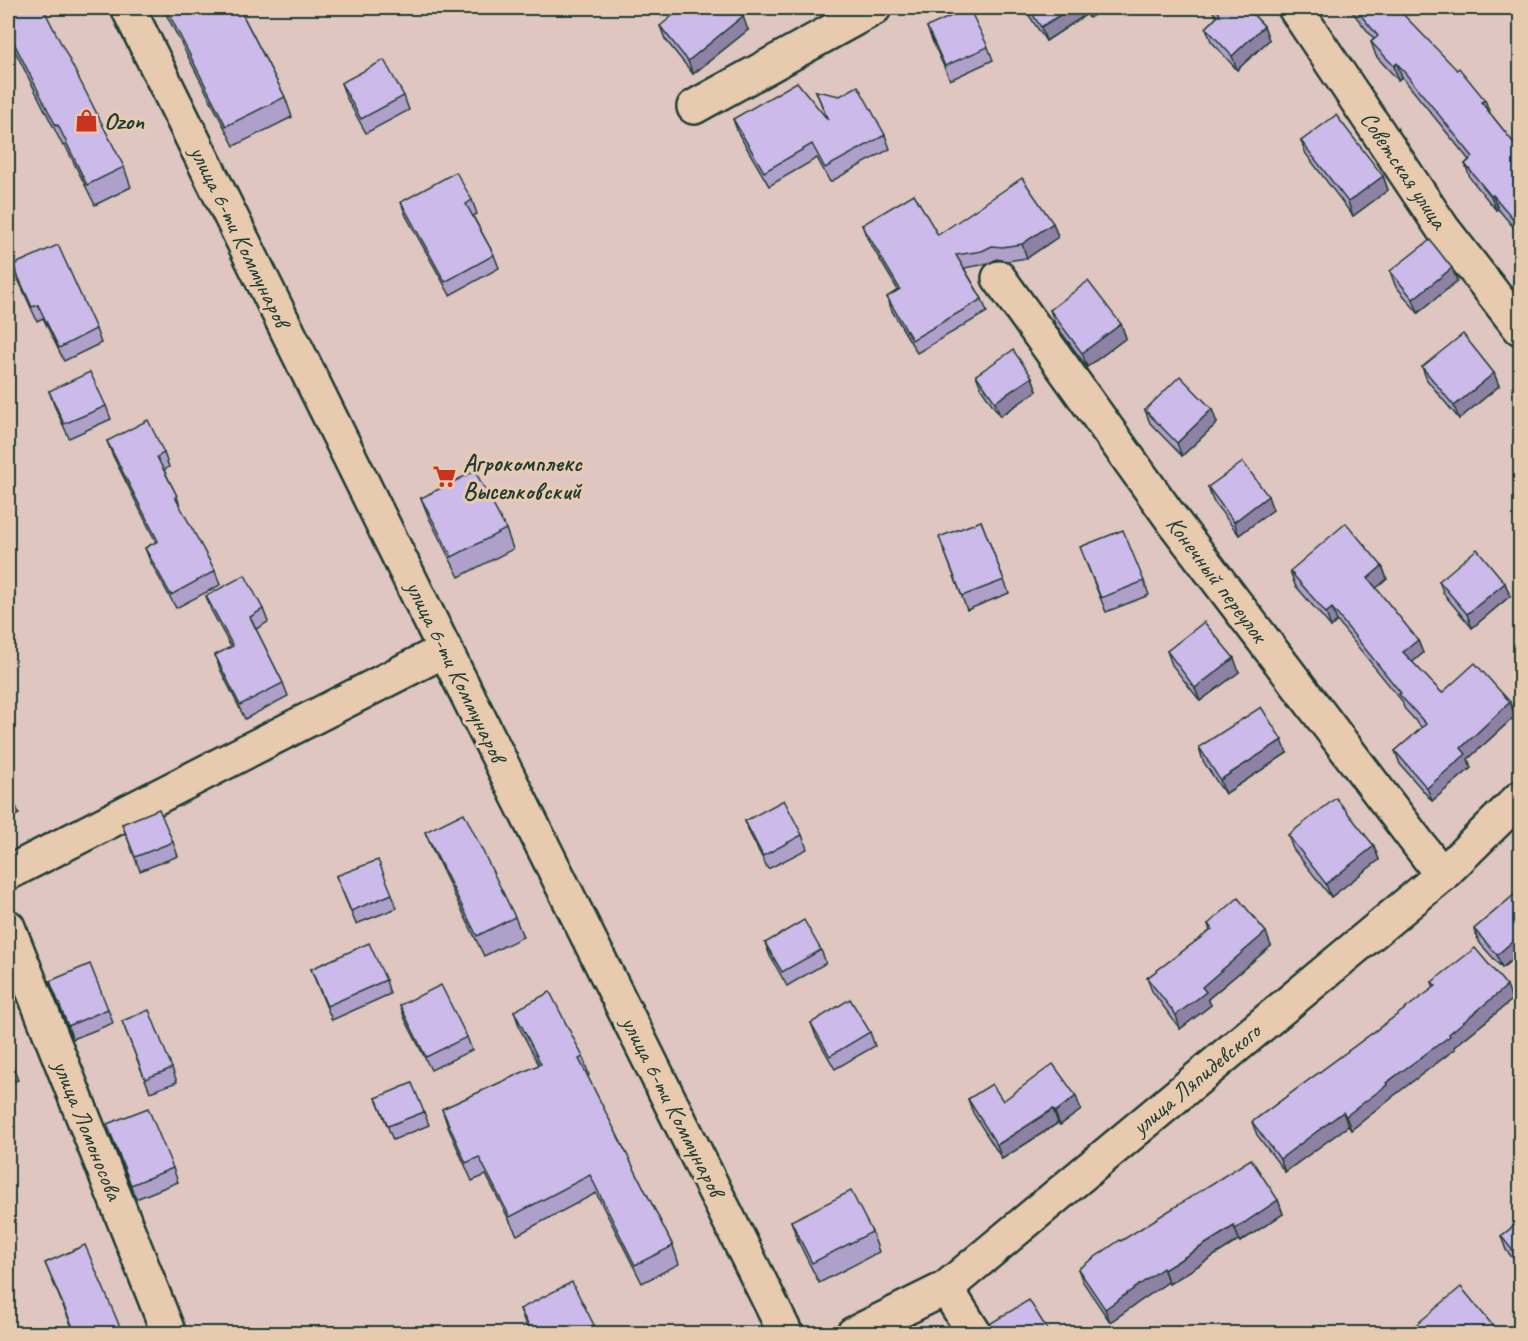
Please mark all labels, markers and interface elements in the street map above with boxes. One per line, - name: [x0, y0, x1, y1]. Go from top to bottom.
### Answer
- street label: Советская улица: [1354, 105, 1455, 236]
- place label: Ozon: [104, 106, 145, 136]
- shop icon: Ozon: [73, 108, 99, 134]
- street label: улица 6-ти Коммунаров: [182, 139, 299, 336]
- place label: Агрокомплекс Выселковский: [463, 448, 584, 506]
- supermarket icon: Агрокомплекс Выселковский: [432, 464, 458, 490]
- street label: Конечный переулок: [1160, 510, 1276, 650]
- street label: улица 6-ти Коммунаров: [398, 574, 515, 771]
- street label: улица 6-ти Коммунаров: [614, 1009, 733, 1205]
- street label: улица Ляпидевского: [1124, 1015, 1269, 1143]
- street label: улица Ломоносова: [46, 1054, 130, 1206]

